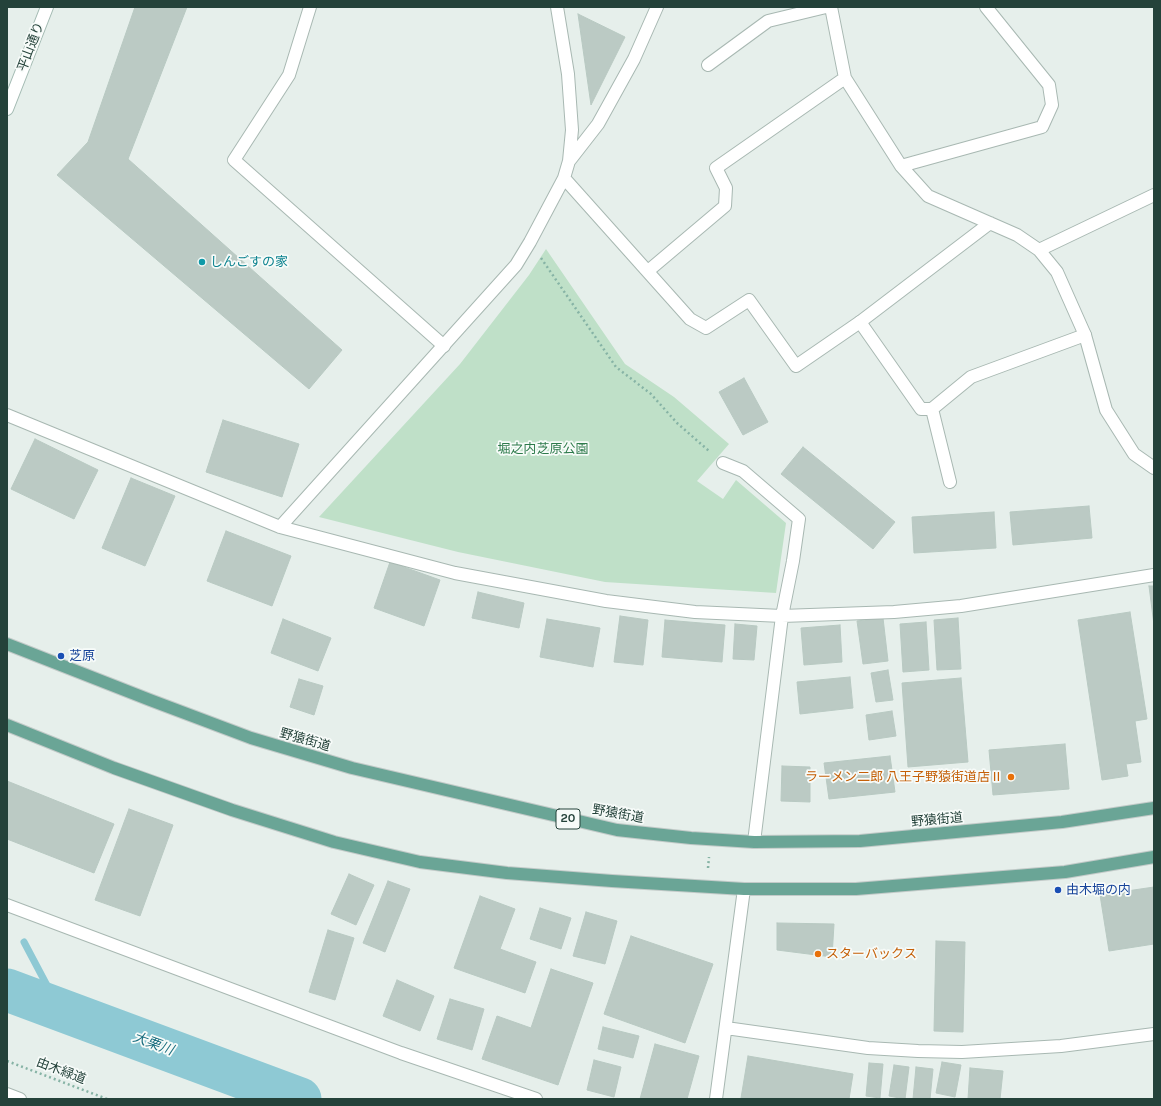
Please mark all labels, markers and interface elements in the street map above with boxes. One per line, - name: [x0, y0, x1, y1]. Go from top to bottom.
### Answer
- street label: 平山通り: [14, 20, 48, 74]
- place label: しんごすの家: [210, 254, 288, 270]
- marker: しんごすの家: [197, 257, 207, 267]
- park label: 堀之内芝原公園: [498, 441, 588, 457]
- place label: 芝原: [69, 648, 95, 664]
- marker: 芝原: [56, 651, 66, 661]
- street label: 野猿街道: [278, 725, 332, 755]
- place label: ラーメン二郎 八王子野猿街道店Ⅱ: [805, 769, 1003, 785]
- marker: ラーメン二郎 八王子野猿街道店Ⅱ: [1006, 772, 1016, 782]
- street label: 野猿街道: [591, 802, 645, 826]
- road number: 20: [556, 809, 580, 829]
- street label: 野猿街道: [910, 810, 964, 830]
- place label: 由木堀の内: [1066, 882, 1131, 898]
- marker: 由木堀の内: [1053, 885, 1063, 895]
- place label: スターバックス: [826, 946, 917, 962]
- marker: スターバックス: [813, 949, 823, 959]
- water label: 大栗川: [130, 1029, 176, 1059]
- street label: 由木緑道: [34, 1054, 88, 1088]

